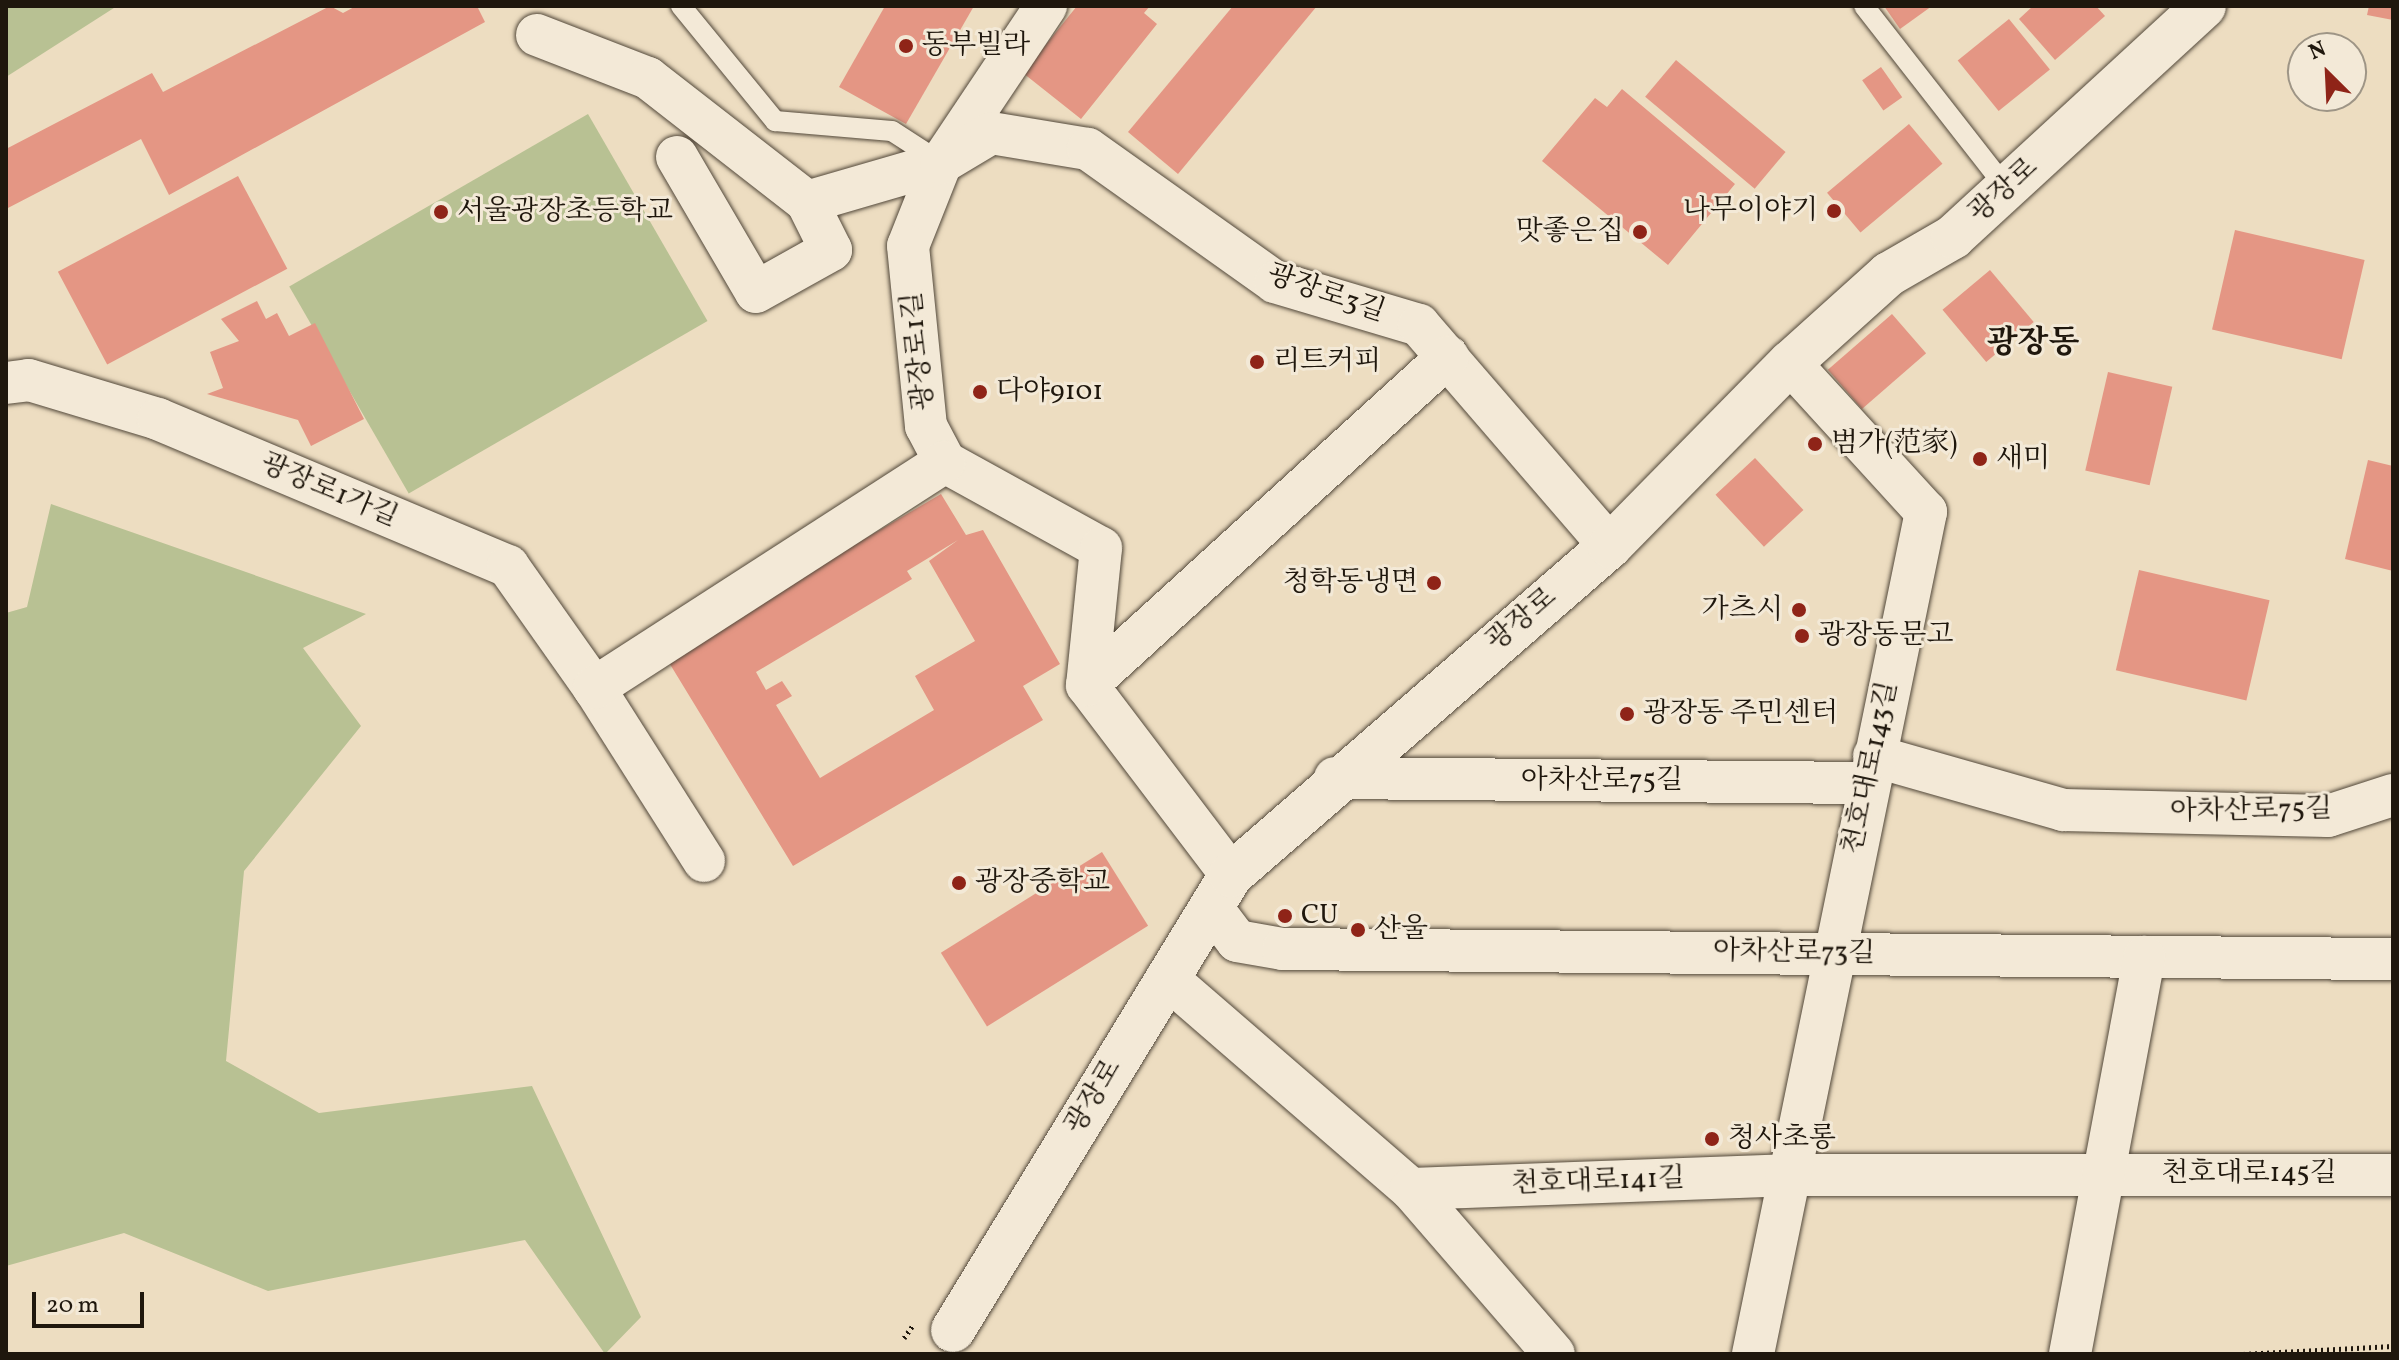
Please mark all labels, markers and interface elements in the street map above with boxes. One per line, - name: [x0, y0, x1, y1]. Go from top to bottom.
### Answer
- place label: 동부빌라: [922, 29, 1030, 63]
- north arrow: [2287, 32, 2367, 112]
- text: N: [2304, 34, 2331, 69]
- marker: 동부빌라: [897, 37, 915, 55]
- street label: 광장로: [1963, 151, 2045, 231]
- place label: 나무이야기: [1683, 194, 1818, 228]
- place label: 서울광장초등학교: [457, 195, 673, 229]
- marker: 나무이야기: [1825, 202, 1843, 220]
- marker: 서울광장초등학교: [432, 203, 450, 221]
- place label: 맛좋은집: [1516, 215, 1624, 249]
- marker: 맛좋은집: [1631, 223, 1649, 241]
- street label: 광장로3길: [1263, 258, 1389, 330]
- street label: 광장로1길: [896, 290, 942, 412]
- district label: 광장동: [1987, 325, 2079, 363]
- place label: 리트커피: [1273, 345, 1381, 379]
- marker: 리트커피: [1248, 353, 1266, 371]
- place label: 다야9101: [996, 375, 1103, 409]
- marker: 다야9101: [971, 383, 989, 401]
- place label: 범가(范家): [1831, 427, 1957, 461]
- marker: 범가(范家): [1806, 435, 1824, 453]
- place label: 새미: [1996, 442, 2050, 476]
- street label: 광장로1가길: [255, 447, 403, 535]
- marker: 새미: [1971, 450, 1989, 468]
- place label: 청학동냉면: [1283, 566, 1418, 600]
- marker: 청학동냉면: [1425, 574, 1443, 592]
- street label: 광장로: [1480, 581, 1564, 659]
- place label: 가츠시: [1702, 593, 1783, 627]
- marker: 가츠시: [1790, 601, 1808, 619]
- place label: 광장동문고: [1818, 619, 1953, 653]
- marker: 광장동문고: [1793, 627, 1811, 645]
- street label: 천호대로143길: [1836, 678, 1906, 858]
- place label: 광장동 주민센터: [1643, 697, 1838, 731]
- marker: 광장동 주민센터: [1618, 705, 1636, 723]
- street label: 아차산로75길: [1521, 764, 1683, 798]
- street label: 아차산로75길: [2170, 793, 2332, 829]
- place label: 광장중학교: [975, 866, 1110, 900]
- marker: 광장중학교: [950, 874, 968, 892]
- place label: CU: [1301, 899, 1338, 933]
- marker: CU: [1276, 907, 1294, 925]
- place label: 산울: [1374, 913, 1428, 947]
- marker: 산울: [1349, 921, 1367, 939]
- street label: 아차산로73길: [1713, 935, 1875, 971]
- street label: 광장로: [1059, 1054, 1129, 1140]
- place label: 청사초롱: [1728, 1122, 1836, 1156]
- marker: 청사초롱: [1703, 1130, 1721, 1148]
- street label: 천호대로145길: [2161, 1157, 2337, 1191]
- street label: 천호대로141길: [1511, 1162, 1685, 1202]
- scale bar: [36, 1276, 148, 1326]
- text: 20 m: [46, 1289, 99, 1323]

